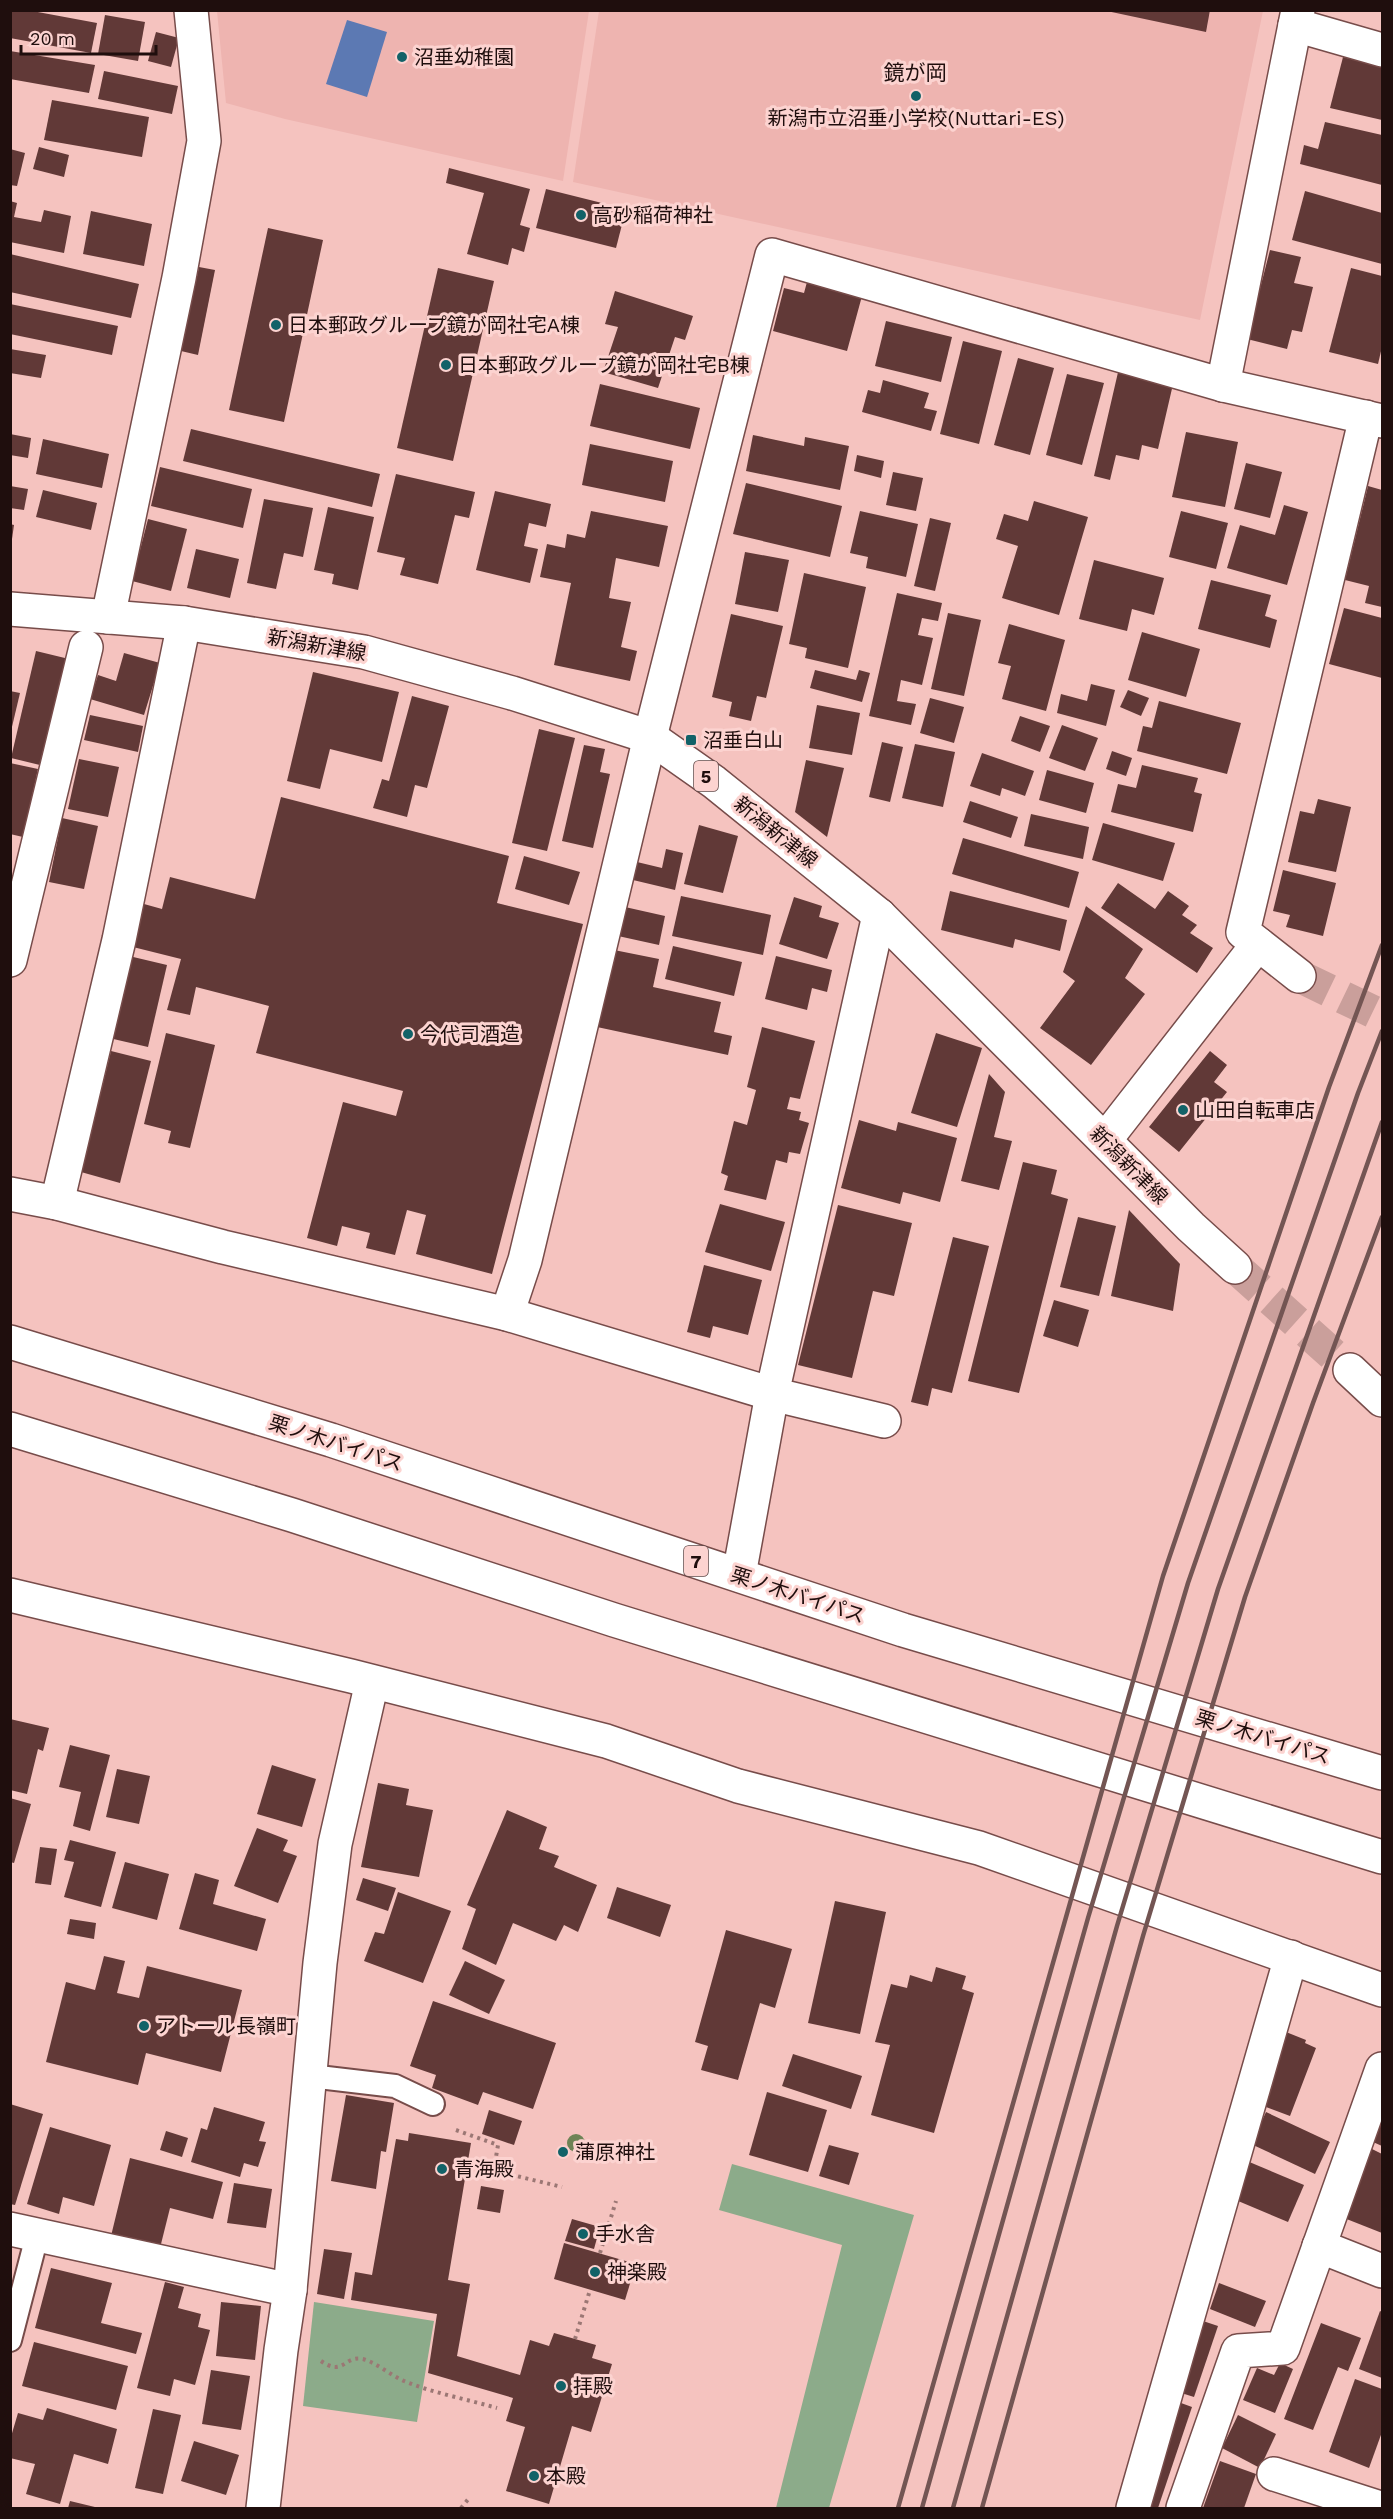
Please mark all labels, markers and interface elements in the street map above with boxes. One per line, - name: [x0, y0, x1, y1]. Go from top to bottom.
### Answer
- scale bar: [21, 18, 156, 56]
- text: 20 m: [30, 28, 75, 49]
- place label: 沼垂幼稚園: [414, 45, 514, 69]
- marker: 沼垂幼稚園: [395, 50, 409, 64]
- district label: 鏡が岡: [884, 60, 947, 85]
- marker: 新潟市立沼垂小学校(Nuttari-ES): [909, 89, 923, 103]
- place label: 新潟市立沼垂小学校(Nuttari-ES): [768, 106, 1064, 130]
- place label: 高砂稲荷神社: [593, 203, 713, 227]
- marker: 高砂稲荷神社: [574, 208, 588, 222]
- place label: 日本郵政グループ鏡が岡社宅A棟: [288, 313, 580, 337]
- marker: 日本郵政グループ鏡が岡社宅A棟: [269, 318, 283, 332]
- place label: 日本郵政グループ鏡が岡社宅B棟: [458, 353, 750, 377]
- marker: 日本郵政グループ鏡が岡社宅B棟: [439, 358, 453, 372]
- street label: 新潟新津線: [266, 624, 368, 666]
- place label: 沼垂白山: [703, 728, 783, 752]
- marker: 沼垂白山: [684, 733, 698, 747]
- road number: 5: [694, 761, 718, 791]
- street label: 新潟新津線: [730, 791, 822, 873]
- place label: 今代司酒造: [420, 1022, 520, 1046]
- marker: 今代司酒造: [401, 1027, 415, 1041]
- place label: 山田自転車店: [1195, 1098, 1315, 1122]
- marker: 山田自転車店: [1176, 1103, 1190, 1117]
- street label: 新潟新津線: [1085, 1121, 1173, 1209]
- street label: 栗ノ木バイパス: [266, 1410, 406, 1476]
- road number: 7: [684, 1546, 708, 1576]
- street label: 栗ノ木バイパス: [728, 1562, 868, 1628]
- street label: 栗ノ木バイパス: [1193, 1705, 1333, 1769]
- place label: アトール長嶺町: [156, 2014, 296, 2038]
- marker: アトール長嶺町: [137, 2019, 151, 2033]
- place label: 蒲原神社: [575, 2140, 655, 2164]
- marker: 蒲原神社: [556, 2145, 570, 2159]
- place label: 青海殿: [454, 2157, 514, 2181]
- marker: 青海殿: [435, 2162, 449, 2176]
- place label: 手水舎: [595, 2222, 655, 2246]
- marker: 手水舎: [576, 2227, 590, 2241]
- place label: 神楽殿: [607, 2260, 667, 2284]
- marker: 神楽殿: [588, 2265, 602, 2279]
- place label: 拝殿: [573, 2374, 613, 2398]
- marker: 拝殿: [554, 2379, 568, 2393]
- place label: 本殿: [546, 2464, 586, 2488]
- marker: 本殿: [527, 2469, 541, 2483]

